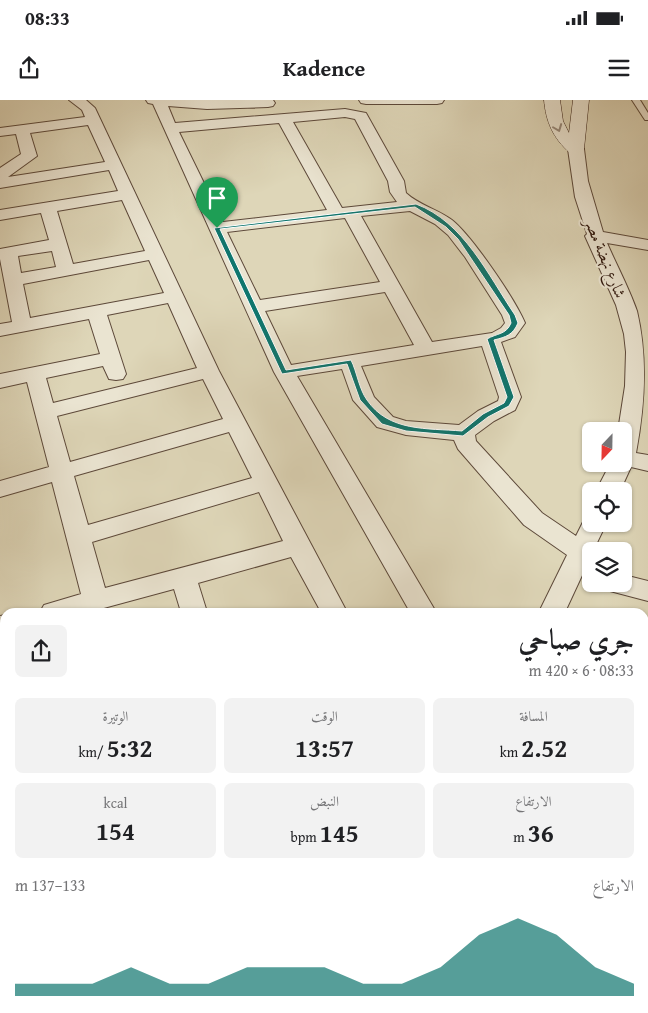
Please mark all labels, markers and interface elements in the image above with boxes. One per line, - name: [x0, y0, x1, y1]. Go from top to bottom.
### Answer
- text: 08:33: [25, 4, 70, 32]
- text: Kadence: [283, 52, 365, 84]
- icon: share: [15, 54, 43, 82]
- icon: menu: [605, 54, 633, 82]
- one-way arrow: [552, 123, 562, 131]
- pin: [196, 177, 238, 228]
- icon: arrive: [203, 184, 231, 212]
- street label: شارع نهضة مصر: [577, 213, 633, 302]
- north arrow: [582, 422, 632, 472]
- map controls: [582, 422, 632, 592]
- button: locate: [582, 482, 632, 532]
- button: layers: [582, 542, 632, 592]
- text: جري صباحي: [518, 618, 634, 659]
- button: share: [15, 625, 67, 677]
- text: 08:33 · 6 × 420 m: [529, 658, 634, 682]
- text: الوتيرة: [103, 706, 128, 726]
- text: الوقت: [311, 706, 338, 726]
- text: المسافة: [519, 706, 548, 726]
- text: 5:32: [107, 730, 153, 766]
- text: 13:57: [295, 730, 354, 766]
- text: 2.52: [521, 730, 567, 766]
- text: /km: [78, 742, 107, 762]
- text: km: [500, 742, 521, 762]
- text: النبض: [310, 791, 339, 811]
- text: الارتفاع: [515, 791, 552, 811]
- text: kcal: [104, 793, 127, 813]
- text: 154: [96, 813, 135, 849]
- text: 145: [320, 815, 359, 851]
- text: 36: [528, 815, 554, 851]
- text: bpm: [290, 827, 320, 847]
- text: m: [513, 827, 528, 847]
- text: 133–137 m: [15, 873, 85, 897]
- text: الارتفاع: [592, 873, 634, 897]

